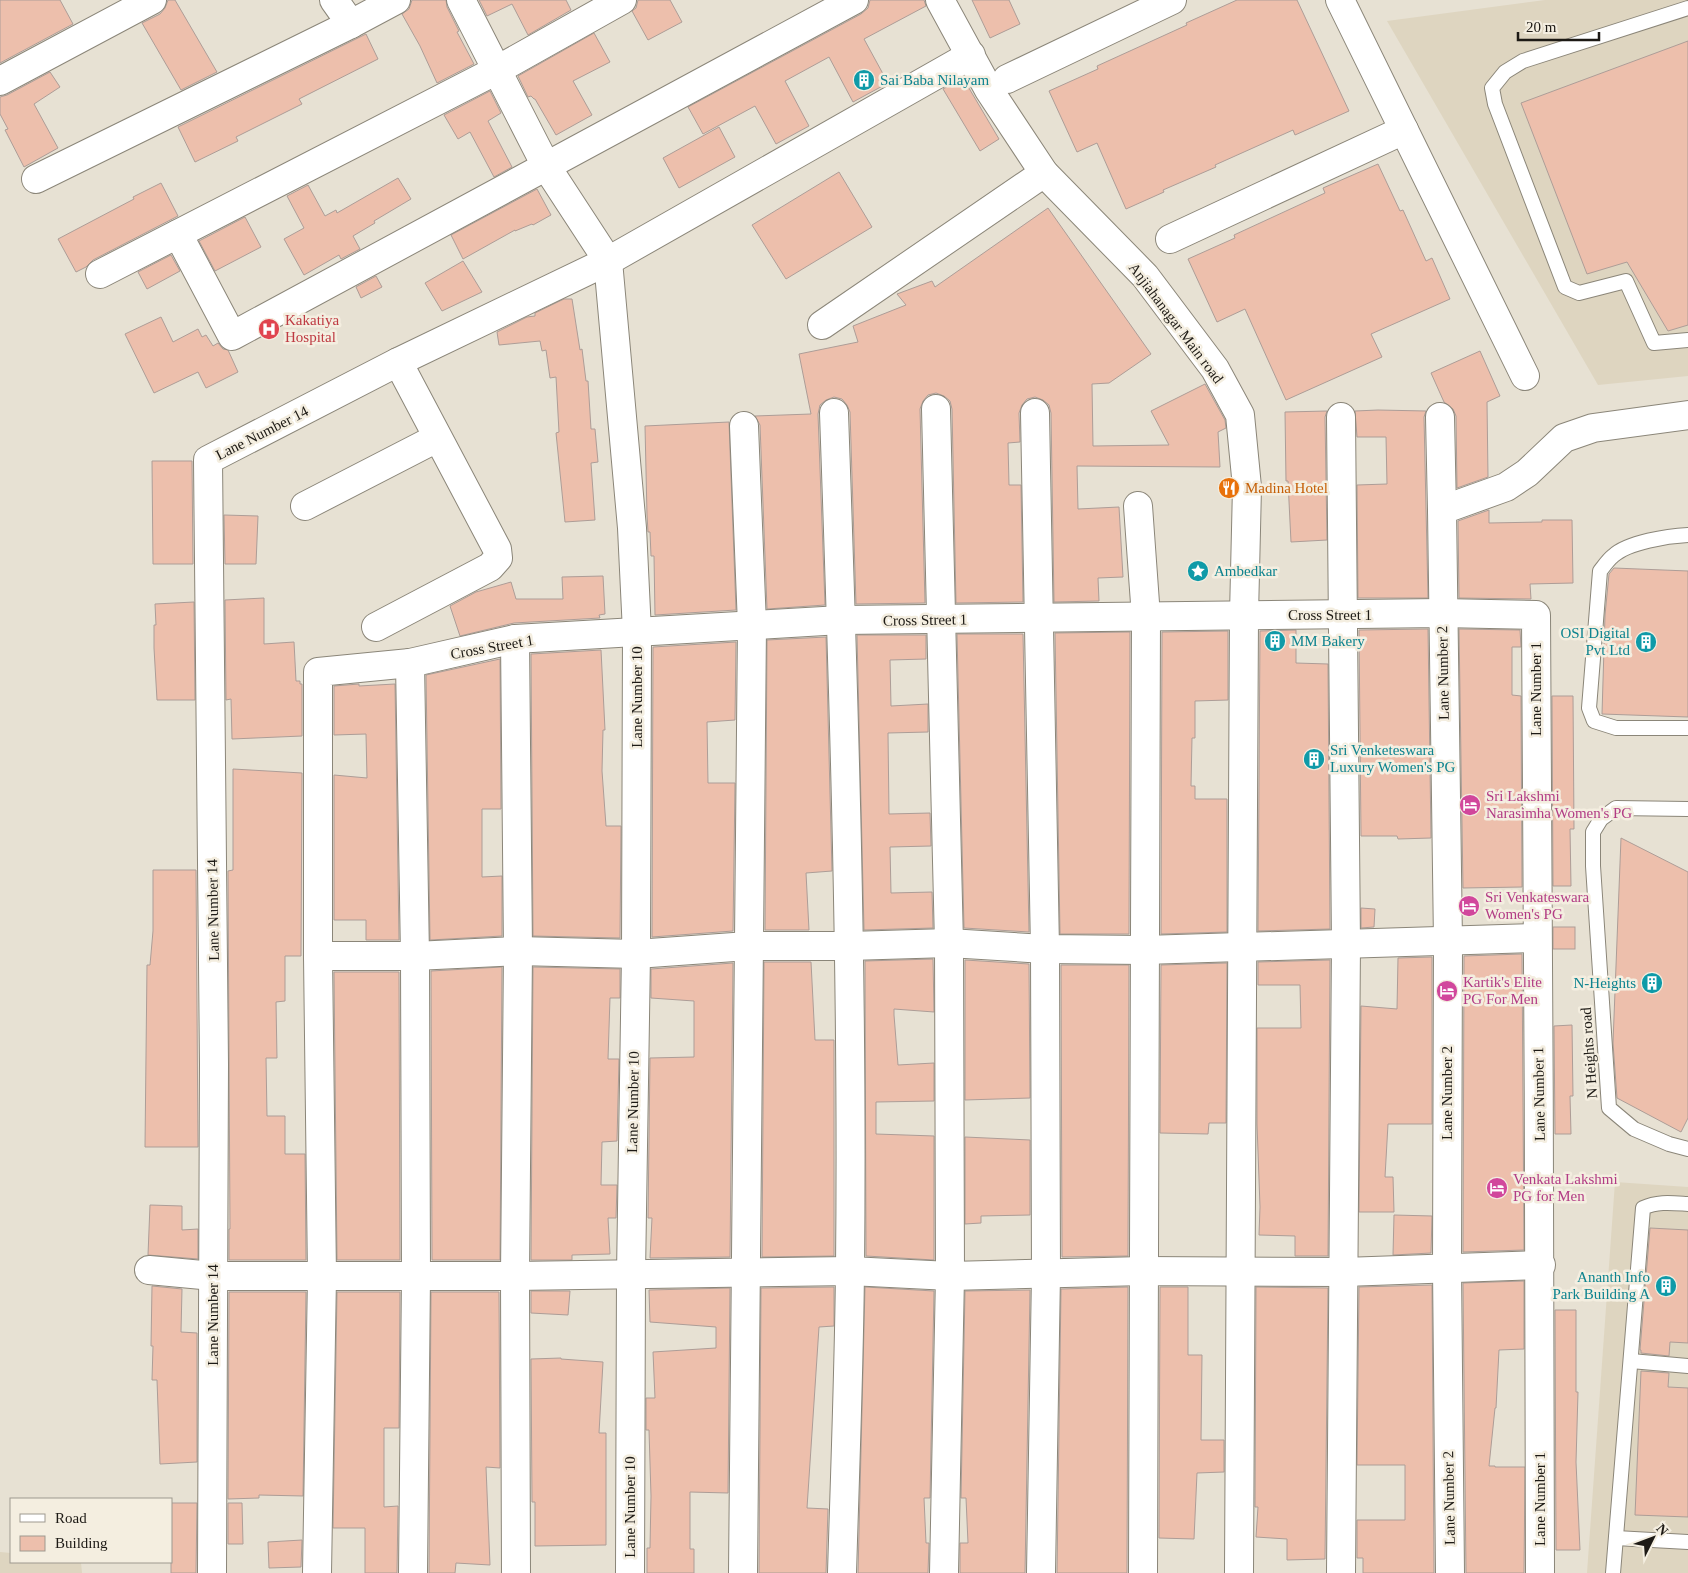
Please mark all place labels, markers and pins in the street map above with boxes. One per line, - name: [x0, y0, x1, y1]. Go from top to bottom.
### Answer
- building icon: Sai Baba Nilayam: [852, 68, 876, 92]
- place label: Sai Baba Nilayam: [880, 72, 989, 88]
- place label: Kakatiya Hospital: [285, 312, 339, 345]
- hospital icon: Kakatiya Hospital: [257, 317, 281, 341]
- restaurant icon: Madina Hotel: [1217, 476, 1241, 500]
- place label: Madina Hotel: [1245, 480, 1328, 496]
- place icon: Ambedkar: [1186, 559, 1210, 583]
- place label: Ambedkar: [1214, 563, 1277, 579]
- place label: OSI Digital Pvt Ltd: [1560, 625, 1630, 658]
- building icon: MM Bakery: [1263, 629, 1287, 653]
- building icon: OSI Digital Pvt Ltd: [1634, 630, 1658, 654]
- place label: MM Bakery: [1291, 633, 1365, 649]
- place label: Sri Venketeswara Luxury Women's PG: [1330, 742, 1456, 775]
- building icon: Sri Venketeswara Luxury Women's PG: [1302, 747, 1326, 771]
- place label: Sri Lakshmi Narasimha Women's PG: [1486, 788, 1632, 821]
- hotel icon: Sri Lakshmi Narasimha Women's PG: [1458, 793, 1482, 817]
- place label: Sri Venkateswara Women's PG: [1485, 889, 1590, 922]
- hotel icon: Sri Venkateswara Women's PG: [1457, 894, 1481, 918]
- building icon: N-Heights: [1640, 971, 1664, 995]
- place label: Kartik's Elite PG For Men: [1463, 974, 1542, 1007]
- place label: N-Heights: [1574, 975, 1636, 991]
- hotel icon: Kartik's Elite PG For Men: [1435, 979, 1459, 1003]
- place label: Venkata Lakshmi PG for Men: [1513, 1171, 1618, 1204]
- hotel icon: Venkata Lakshmi PG for Men: [1485, 1176, 1509, 1200]
- place label: Ananth Info Park Building A: [1552, 1269, 1650, 1302]
- building icon: Ananth Info Park Building A: [1654, 1274, 1678, 1298]

